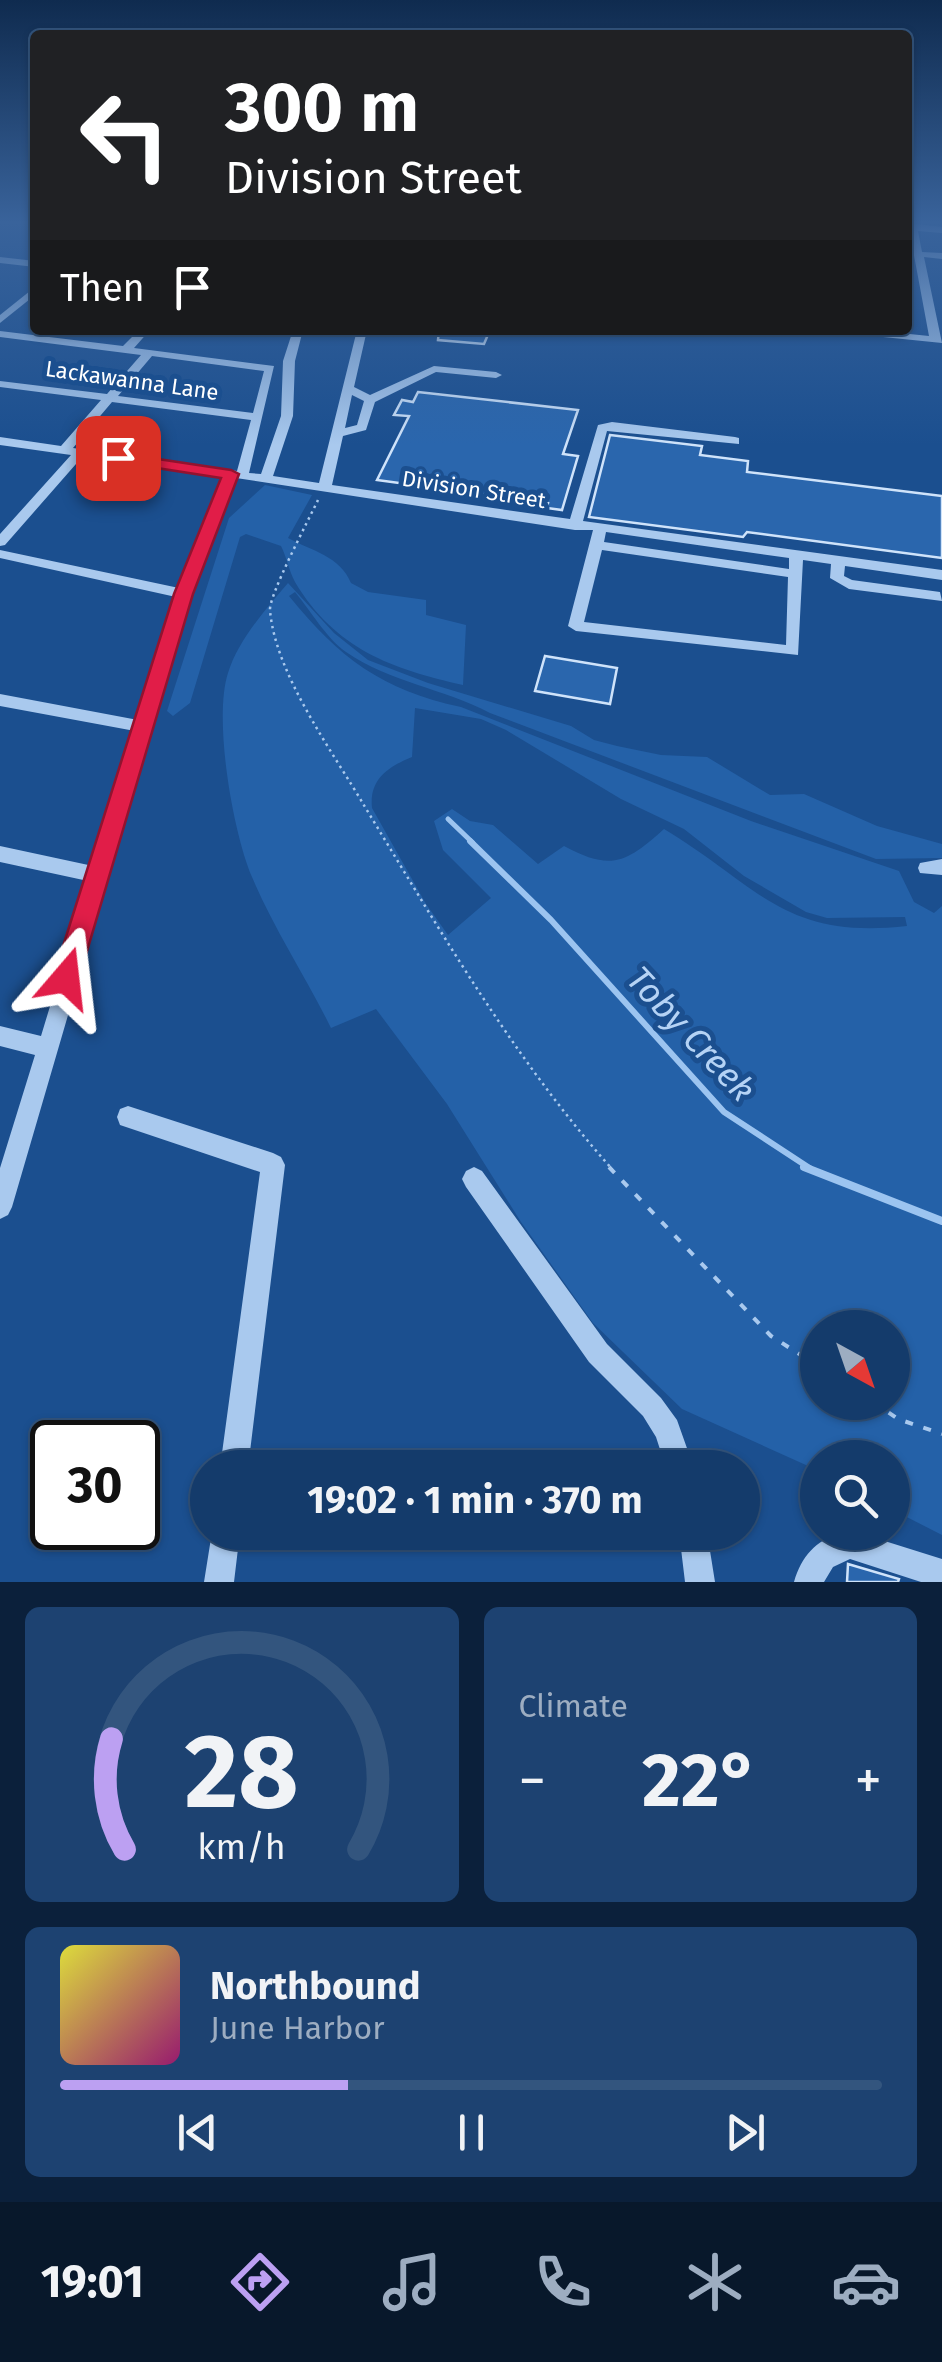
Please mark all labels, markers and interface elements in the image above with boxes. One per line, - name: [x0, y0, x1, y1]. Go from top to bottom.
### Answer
- text: 300 m: [225, 66, 419, 150]
- icon: left: [60, 70, 190, 200]
- text: Division Street: [225, 151, 522, 205]
- icon: arrive: [165, 260, 220, 315]
- text: Then: [60, 265, 145, 311]
- street label: Lackawanna Lane: [44, 355, 220, 406]
- pin: [76, 416, 161, 501]
- icon: arrive: [91, 431, 146, 486]
- street label: Division Street: [400, 465, 548, 514]
- position arrow: [14, 926, 118, 1030]
- water label: Toby Creek: [618, 958, 764, 1110]
- north arrow: [800, 1310, 910, 1420]
- map controls: [800, 1310, 910, 1550]
- speed limit sign: 30: [30, 1420, 160, 1550]
- button: search: [800, 1440, 910, 1550]
- text: 19:02 · 1 min · 370 m: [307, 1477, 643, 1523]
- text: Climate: [519, 1687, 628, 1725]
- text: 28: [185, 1710, 299, 1835]
- text: 22°: [642, 1736, 759, 1826]
- text: −: [519, 1748, 546, 1814]
- text: +: [855, 1748, 882, 1814]
- text: km/h: [198, 1826, 286, 1868]
- text: Northbound: [210, 1963, 421, 2009]
- text: June Harbor: [210, 2009, 385, 2047]
- icon: previous: [170, 2105, 225, 2160]
- icon: pause: [444, 2105, 499, 2160]
- icon: next: [718, 2105, 773, 2160]
- icon: directions: [225, 2247, 295, 2317]
- icon: music: [377, 2247, 447, 2317]
- icon: phone: [528, 2247, 598, 2317]
- icon: climate: [680, 2247, 750, 2317]
- icon: car: [831, 2247, 901, 2317]
- text: 19:01: [41, 2255, 144, 2309]

